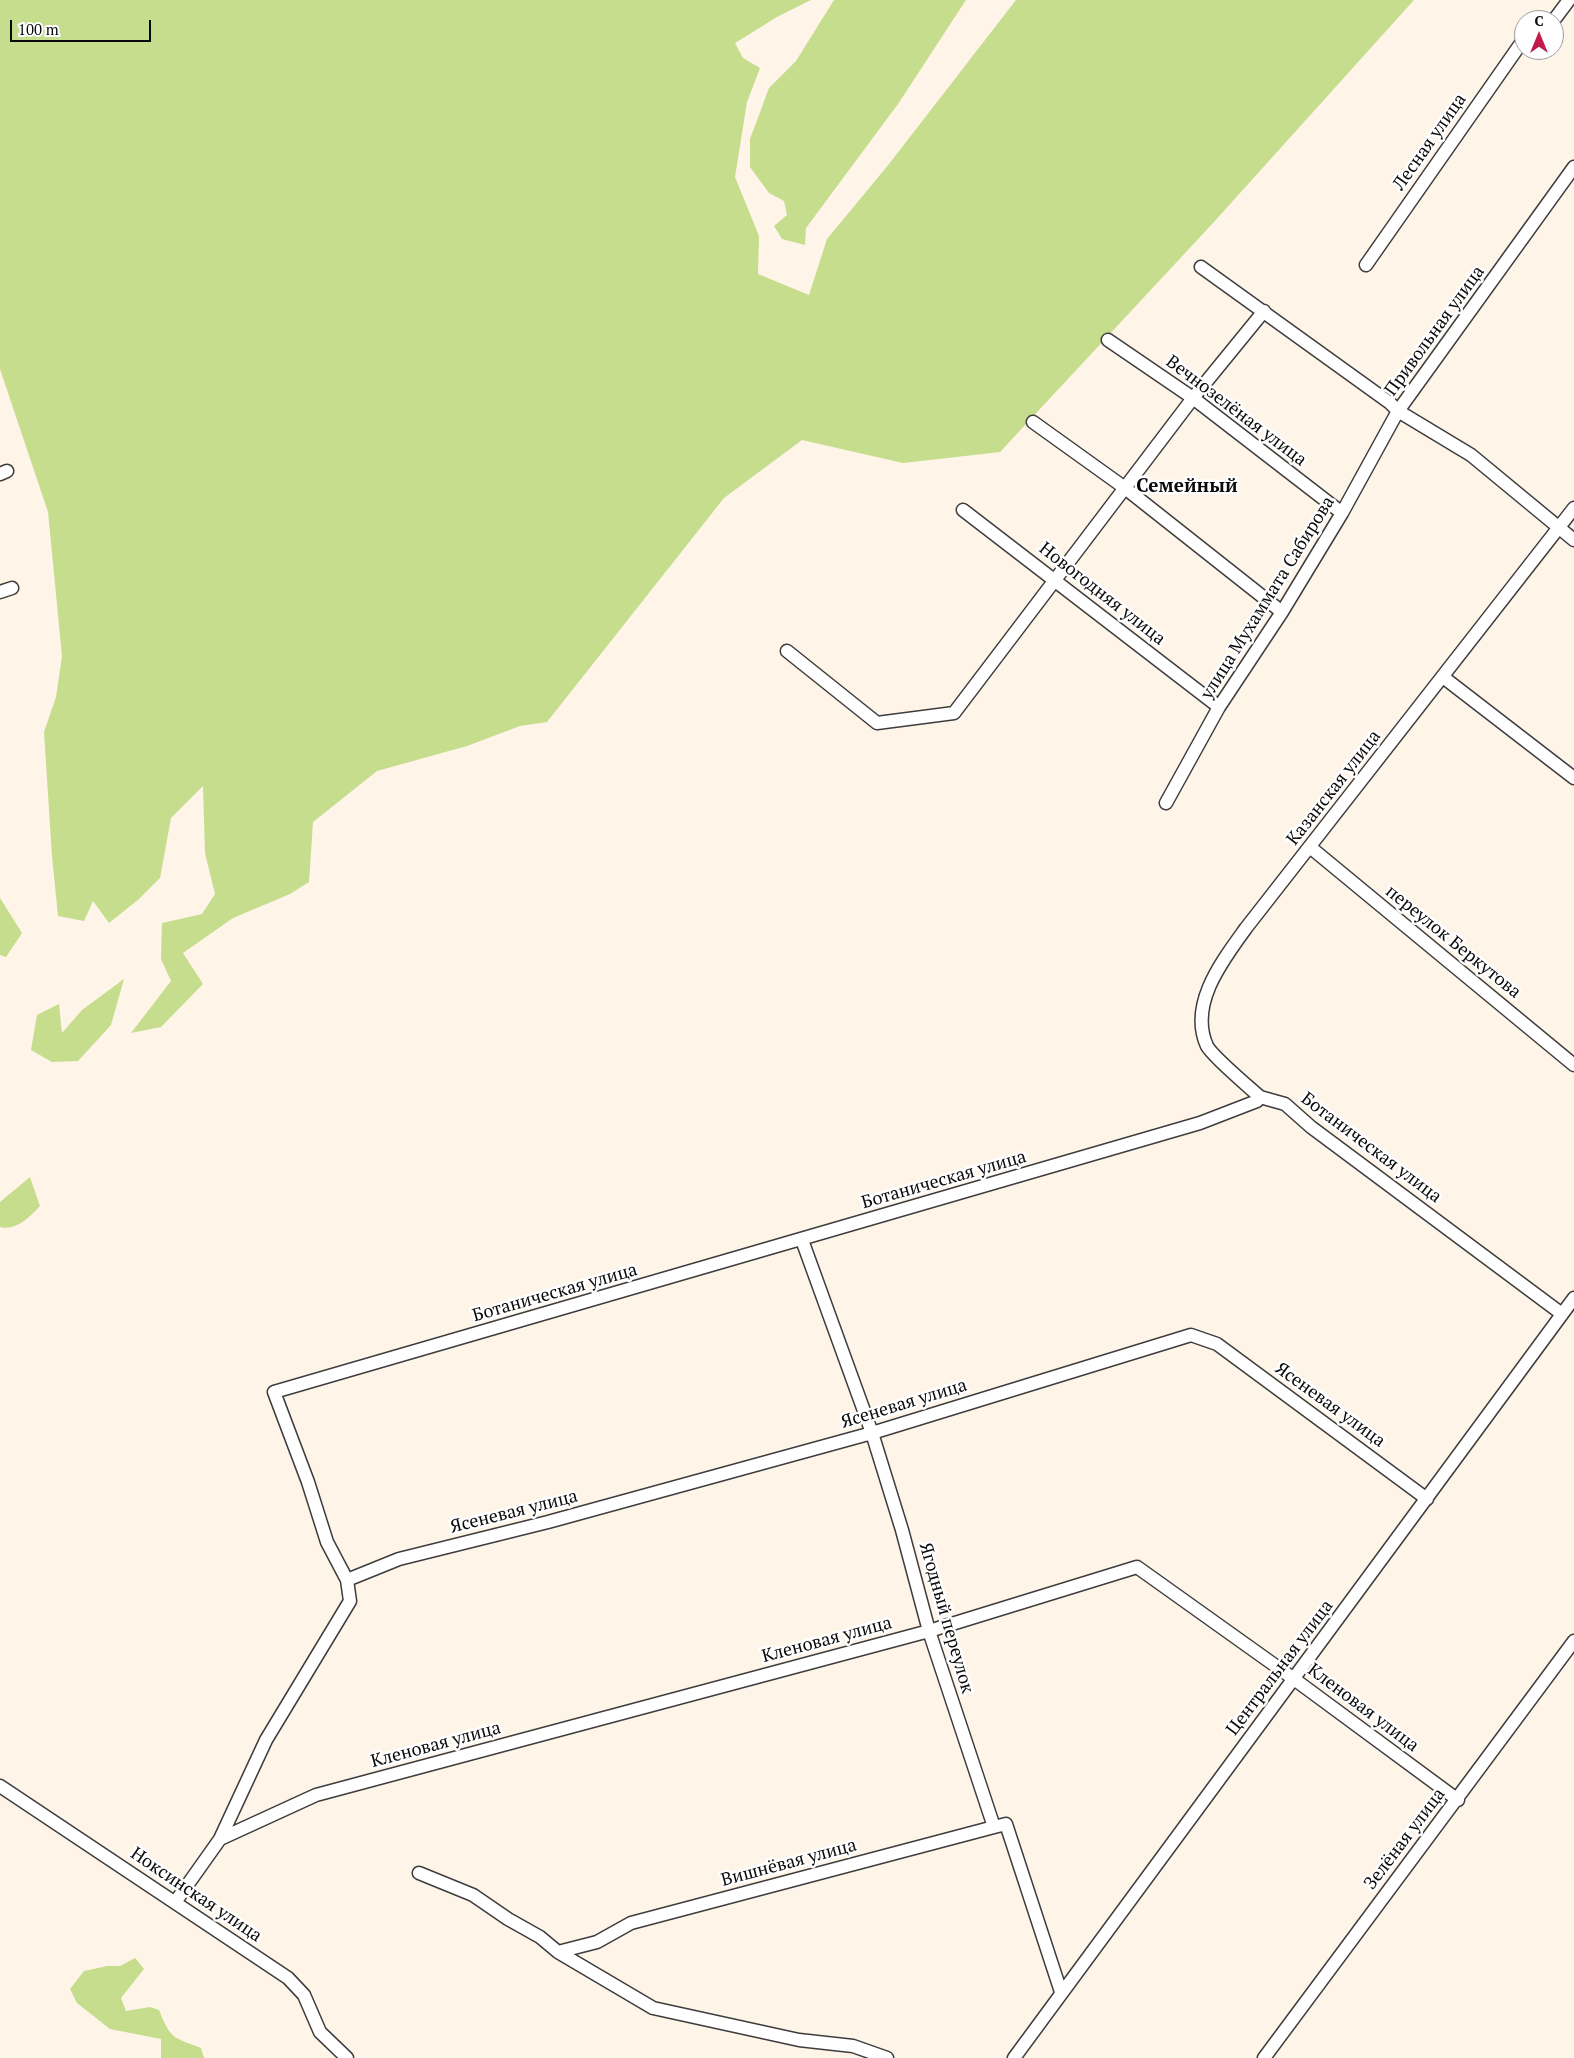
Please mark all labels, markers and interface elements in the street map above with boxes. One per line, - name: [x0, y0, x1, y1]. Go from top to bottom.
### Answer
- scale bar: [12, 10, 154, 42]
- north arrow: [1514, 10, 1564, 60]
- text: С: [1534, 11, 1544, 30]
- text: 100 m: [18, 19, 59, 39]
- street label: Лесная улица: [1389, 90, 1471, 194]
- street label: Привольная улица: [1381, 262, 1489, 400]
- street label: Вечнозелёная улица: [1161, 351, 1311, 471]
- district label: Семейный: [1136, 476, 1238, 498]
- street label: улица Мухаммата Сабирова: [1197, 493, 1339, 703]
- street label: Новогодняя улица: [1035, 538, 1169, 650]
- street label: Казанская улица: [1282, 726, 1386, 850]
- street label: переулок Беркутова: [1381, 881, 1525, 1003]
- street label: Ботаническая улица: [1296, 1088, 1446, 1208]
- street label: Ботаническая улица: [859, 1146, 1029, 1214]
- street label: Ботаническая улица: [470, 1259, 640, 1327]
- street label: Ясеневая улица: [1271, 1358, 1389, 1452]
- street label: Ясеневая улица: [838, 1375, 970, 1433]
- street label: Ясеневая улица: [448, 1486, 580, 1538]
- street label: Ягодный переулок: [914, 1540, 978, 1696]
- street label: Центральная улица: [1222, 1596, 1338, 1740]
- street label: Кленовая улица: [760, 1612, 894, 1668]
- street label: Кленовая улица: [1303, 1659, 1423, 1757]
- street label: Кленовая улица: [369, 1717, 503, 1773]
- street label: Зелёная улица: [1360, 1784, 1450, 1894]
- street label: Вишнёвая улица: [719, 1835, 859, 1891]
- street label: Ноксинская улица: [126, 1843, 266, 1947]

